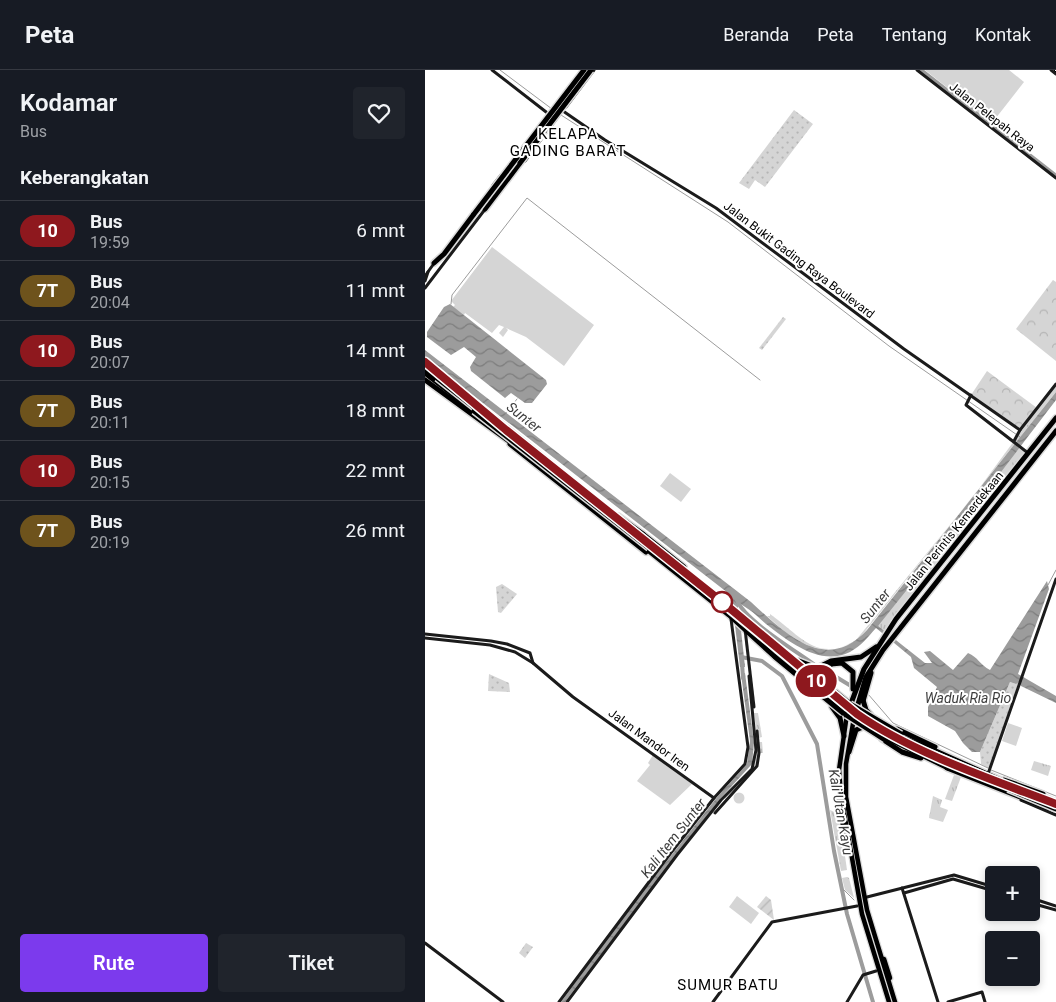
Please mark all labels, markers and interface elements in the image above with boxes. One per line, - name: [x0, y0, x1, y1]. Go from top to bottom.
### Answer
- text: Peta: [25, 21, 74, 49]
- text: Beranda: [723, 24, 789, 45]
- text: Peta: [817, 24, 854, 45]
- text: Tentang: [882, 24, 947, 45]
- text: Kontak: [975, 24, 1031, 45]
- street label: Jalan Pelepah Raya: [947, 79, 1037, 155]
- button: heart: [353, 87, 405, 139]
- text: Kodamar: [20, 89, 117, 117]
- text: Bus: [20, 122, 47, 141]
- district label: KELAPA GADING BARAT: [510, 125, 626, 160]
- text: Keberangkatan: [20, 166, 149, 189]
- street label: Jalan Bukit Gading Raya Boulevard: [721, 199, 877, 321]
- text: Bus: [90, 210, 123, 233]
- text: 6 mnt: [356, 219, 405, 242]
- text: 10: [37, 220, 58, 241]
- text: 19:59: [90, 233, 130, 252]
- text: Bus: [90, 270, 123, 293]
- text: 11 mnt: [346, 279, 405, 302]
- text: 7T: [37, 280, 58, 301]
- text: 20:04: [90, 293, 130, 312]
- text: Bus: [90, 330, 123, 353]
- text: 14 mnt: [346, 339, 405, 362]
- text: 10: [37, 340, 58, 361]
- text: 20:07: [90, 353, 130, 372]
- text: Bus: [90, 390, 123, 413]
- text: 18 mnt: [346, 399, 405, 422]
- water label: Sunter: [504, 399, 545, 436]
- text: 7T: [37, 400, 58, 421]
- text: 20:11: [90, 413, 130, 432]
- text: Bus: [90, 450, 123, 473]
- text: 22 mnt: [346, 459, 405, 482]
- text: 10: [37, 460, 58, 481]
- street label: Jalan Perintis Kemerdekaan: [902, 469, 1006, 593]
- text: 20:15: [90, 473, 130, 492]
- text: Bus: [90, 510, 123, 533]
- text: 26 mnt: [346, 519, 405, 542]
- text: 7T: [37, 520, 58, 541]
- text: 20:19: [90, 533, 130, 552]
- water label: Sunter: [856, 585, 894, 626]
- unlabelled marker: [711, 591, 733, 613]
- line badge: 10: [793, 665, 839, 697]
- text: 10: [806, 670, 826, 691]
- water label: Waduk Ria Rio: [925, 690, 1012, 706]
- street label: Jalan Mandor Iren: [606, 706, 692, 774]
- water label: Kali Utan Kayu: [826, 768, 857, 857]
- water label: Kali Item Sunter: [637, 795, 709, 881]
- map controls: [985, 866, 1040, 986]
- button: +: [985, 866, 1040, 921]
- button: −: [985, 931, 1040, 986]
- button: Rute: [20, 934, 208, 992]
- button: Tiket: [218, 934, 405, 992]
- district label: SUMUR BATU: [677, 976, 779, 994]

